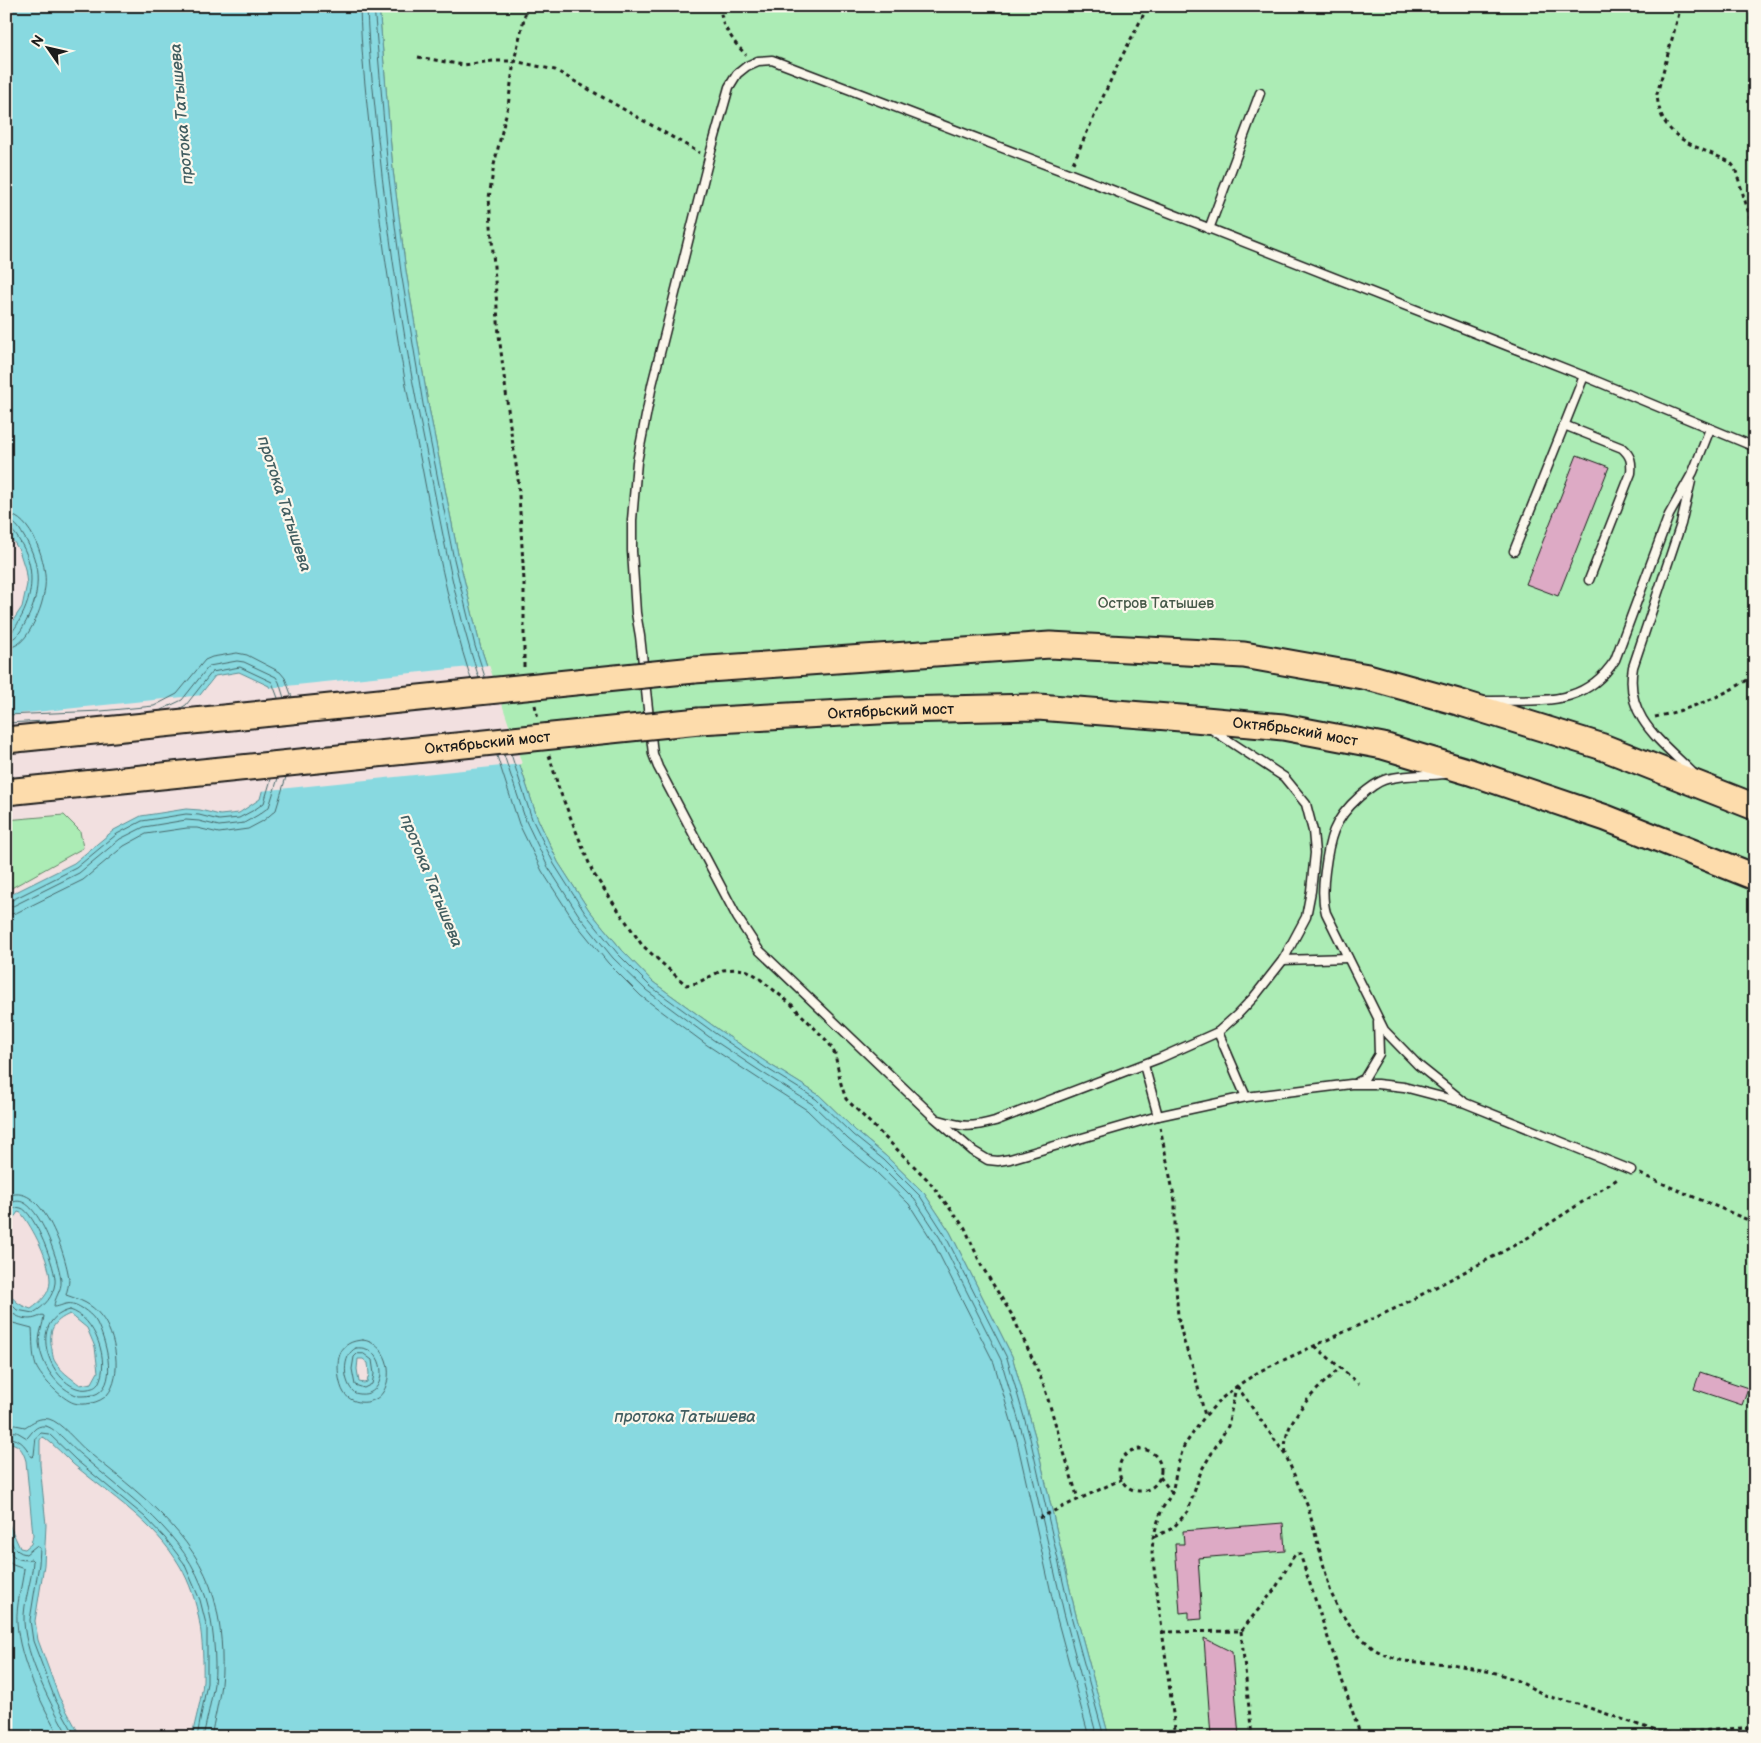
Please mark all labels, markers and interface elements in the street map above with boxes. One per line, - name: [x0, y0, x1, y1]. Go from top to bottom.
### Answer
- north arrow: [22, 22, 72, 72]
- text: N: [28, 32, 48, 50]
- water label: протока Татышева: [166, 43, 198, 185]
- water label: протока Татышева: [253, 434, 315, 574]
- park label: Остров Татышев: [1098, 594, 1214, 613]
- street label: Октябрьский мост: [827, 699, 954, 723]
- street label: Октябрьский мост: [1232, 713, 1360, 751]
- street label: Октябрьский мост: [423, 727, 551, 759]
- water label: протока Татышева: [396, 812, 466, 950]
- water label: протока Татышева: [614, 1408, 756, 1427]

